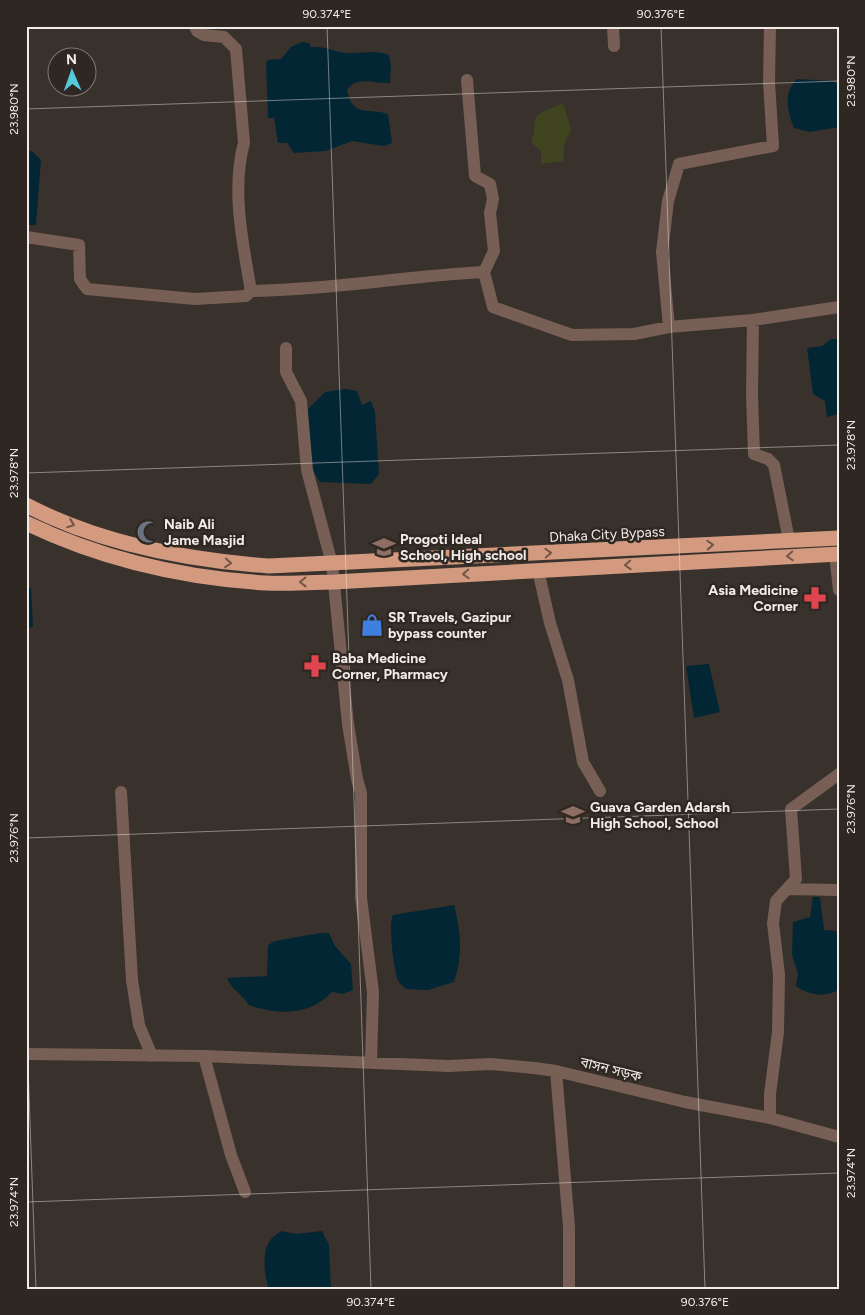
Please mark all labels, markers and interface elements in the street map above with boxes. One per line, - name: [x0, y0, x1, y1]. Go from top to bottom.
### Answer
- text: 90.374°E: [303, 7, 351, 21]
- text: 90.376°E: [637, 7, 685, 21]
- north arrow: [48, 48, 98, 98]
- text: N: [66, 51, 77, 68]
- text: 23.980°N: [844, 55, 858, 107]
- text: 23.980°N: [7, 83, 21, 135]
- text: 23.978°N: [844, 420, 858, 470]
- text: 23.978°N: [7, 448, 21, 498]
- place label: Naib Ali Jame Masjid: [164, 516, 245, 549]
- one-way arrow: [66, 517, 75, 528]
- mosque icon: Naib Ali Jame Masjid: [135, 519, 161, 545]
- street label: Dhaka City Bypass: [549, 523, 665, 546]
- place label: Progoti Ideal School, High school: [400, 531, 527, 564]
- school or university icon: Progoti Ideal School, High school: [371, 534, 397, 560]
- one-way arrow: [706, 539, 714, 550]
- one-way arrow: [544, 548, 552, 559]
- one-way arrow: [786, 551, 794, 562]
- one-way arrow: [224, 557, 232, 568]
- one-way arrow: [624, 560, 632, 571]
- one-way arrow: [461, 569, 469, 580]
- one-way arrow: [299, 577, 307, 587]
- place label: Asia Medicine Corner: [708, 582, 799, 615]
- pharmacy icon: Asia Medicine Corner: [802, 585, 828, 611]
- place label: SR Travels, Gazipur bypass counter: [388, 609, 512, 642]
- shop icon: SR Travels, Gazipur bypass counter: [359, 612, 385, 638]
- place label: Baba Medicine Corner, Pharmacy: [332, 650, 449, 683]
- pharmacy icon: Baba Medicine Corner, Pharmacy: [302, 653, 328, 679]
- text: 23.976°N: [844, 784, 858, 834]
- place label: Guava Garden Adarsh High School, School: [590, 799, 730, 832]
- school or university icon: Guava Garden Adarsh High School, School: [560, 802, 586, 828]
- text: 23.976°N: [7, 813, 21, 863]
- street label: বাসন সড়ক: [577, 1053, 644, 1085]
- text: 23.974°N: [844, 1148, 858, 1198]
- text: 23.974°N: [7, 1177, 21, 1227]
- text: 90.374°E: [347, 1295, 395, 1309]
- text: 90.376°E: [681, 1295, 729, 1309]

